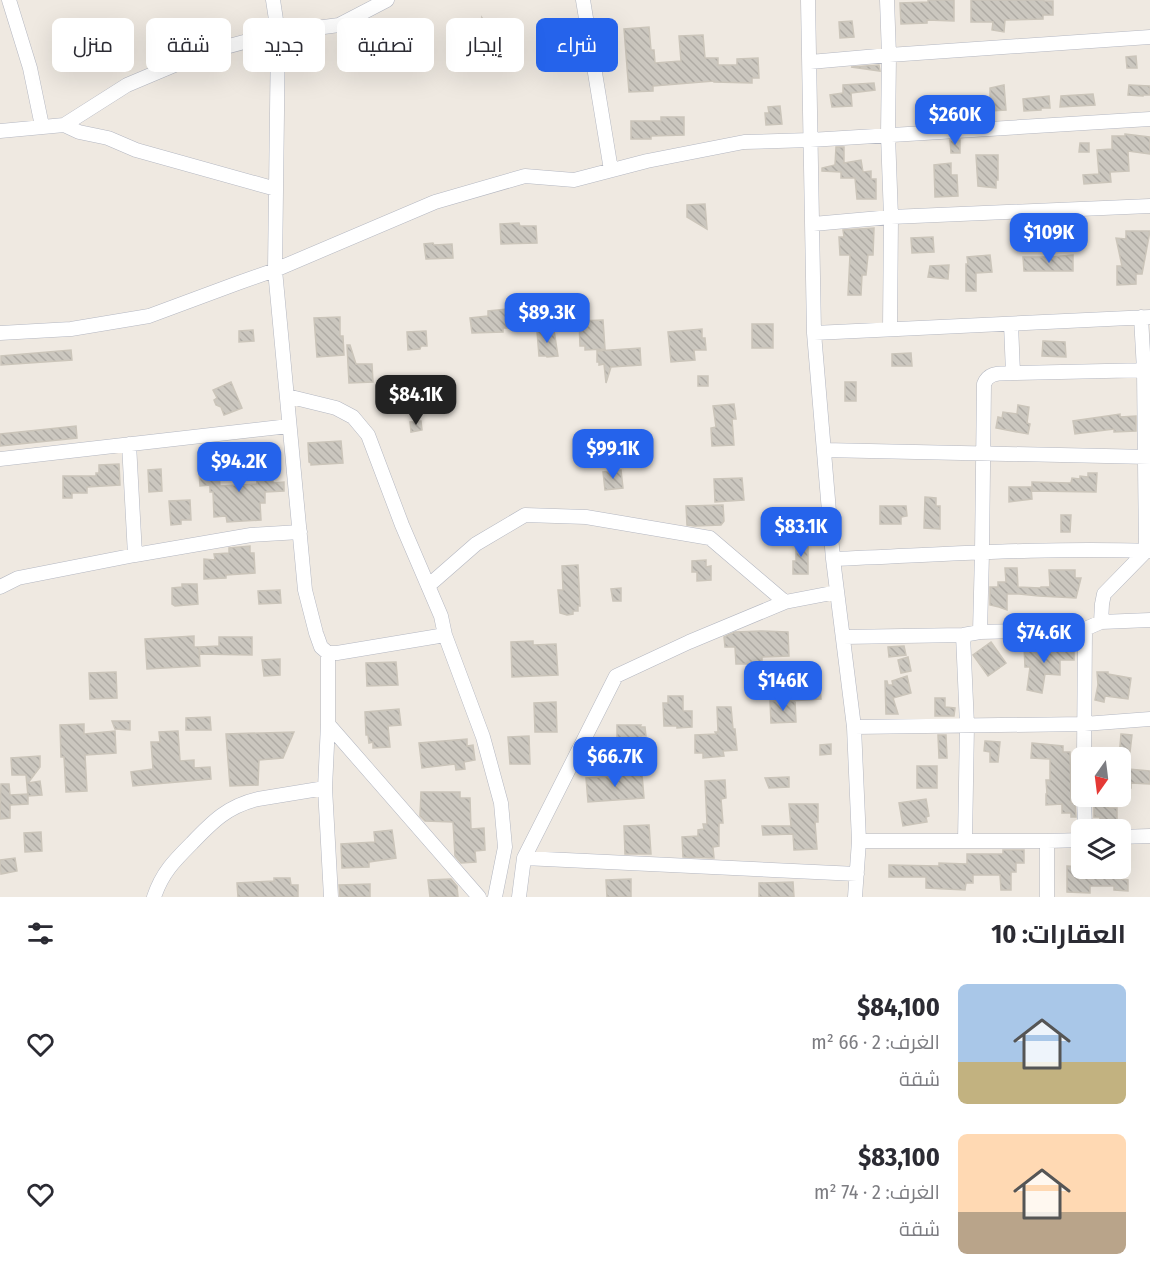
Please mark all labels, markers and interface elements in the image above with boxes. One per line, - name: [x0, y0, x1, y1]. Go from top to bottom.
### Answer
- chip: منزل: [52, 18, 134, 72]
- chip: شقة: [146, 18, 231, 72]
- chip: جديد: [243, 18, 325, 72]
- chip: تصفية: [337, 18, 434, 72]
- chip: إيجار: [446, 18, 524, 72]
- chip: شراء: [536, 18, 618, 72]
- pin: $260K: [913, 95, 997, 146]
- text: $260K: [929, 102, 981, 126]
- pin: $109K: [1007, 213, 1091, 264]
- text: $109K: [1024, 220, 1074, 244]
- pin: $89.3K: [498, 293, 596, 344]
- text: $89.3K: [519, 300, 575, 324]
- pin: $84.1K: [367, 375, 465, 426]
- text: $84.1K: [389, 382, 443, 406]
- pin: $99.1K: [564, 429, 662, 480]
- text: $99.1K: [587, 436, 639, 460]
- pin: $94.2K: [190, 442, 288, 493]
- text: $94.2K: [211, 449, 267, 473]
- pin: $83.1K: [752, 507, 850, 558]
- text: $83.1K: [775, 514, 827, 538]
- pin: $74.6K: [995, 613, 1093, 664]
- text: $74.6K: [1017, 620, 1071, 644]
- pin: $146K: [741, 661, 825, 712]
- text: $146K: [758, 668, 808, 692]
- pin: $66.7K: [566, 737, 664, 788]
- text: $66.7K: [587, 744, 643, 768]
- north arrow: [1071, 747, 1131, 807]
- map controls: [1071, 747, 1131, 879]
- button: layers: [1071, 819, 1131, 879]
- icon: filters: [24, 917, 57, 950]
- text: العقارات: 10: [991, 919, 1126, 950]
- text: $84,100: [857, 992, 940, 1023]
- icon: home: [1006, 1008, 1078, 1080]
- icon: heart: [24, 1028, 57, 1061]
- text: الغرف: 2 · 66 m²: [811, 1030, 940, 1054]
- text: شقة: [899, 1067, 940, 1091]
- text: $83,100: [858, 1142, 940, 1173]
- icon: home: [1006, 1158, 1078, 1230]
- icon: heart: [24, 1178, 57, 1211]
- text: الغرف: 2 · 74 m²: [814, 1180, 940, 1204]
- text: شقة: [899, 1217, 940, 1241]

